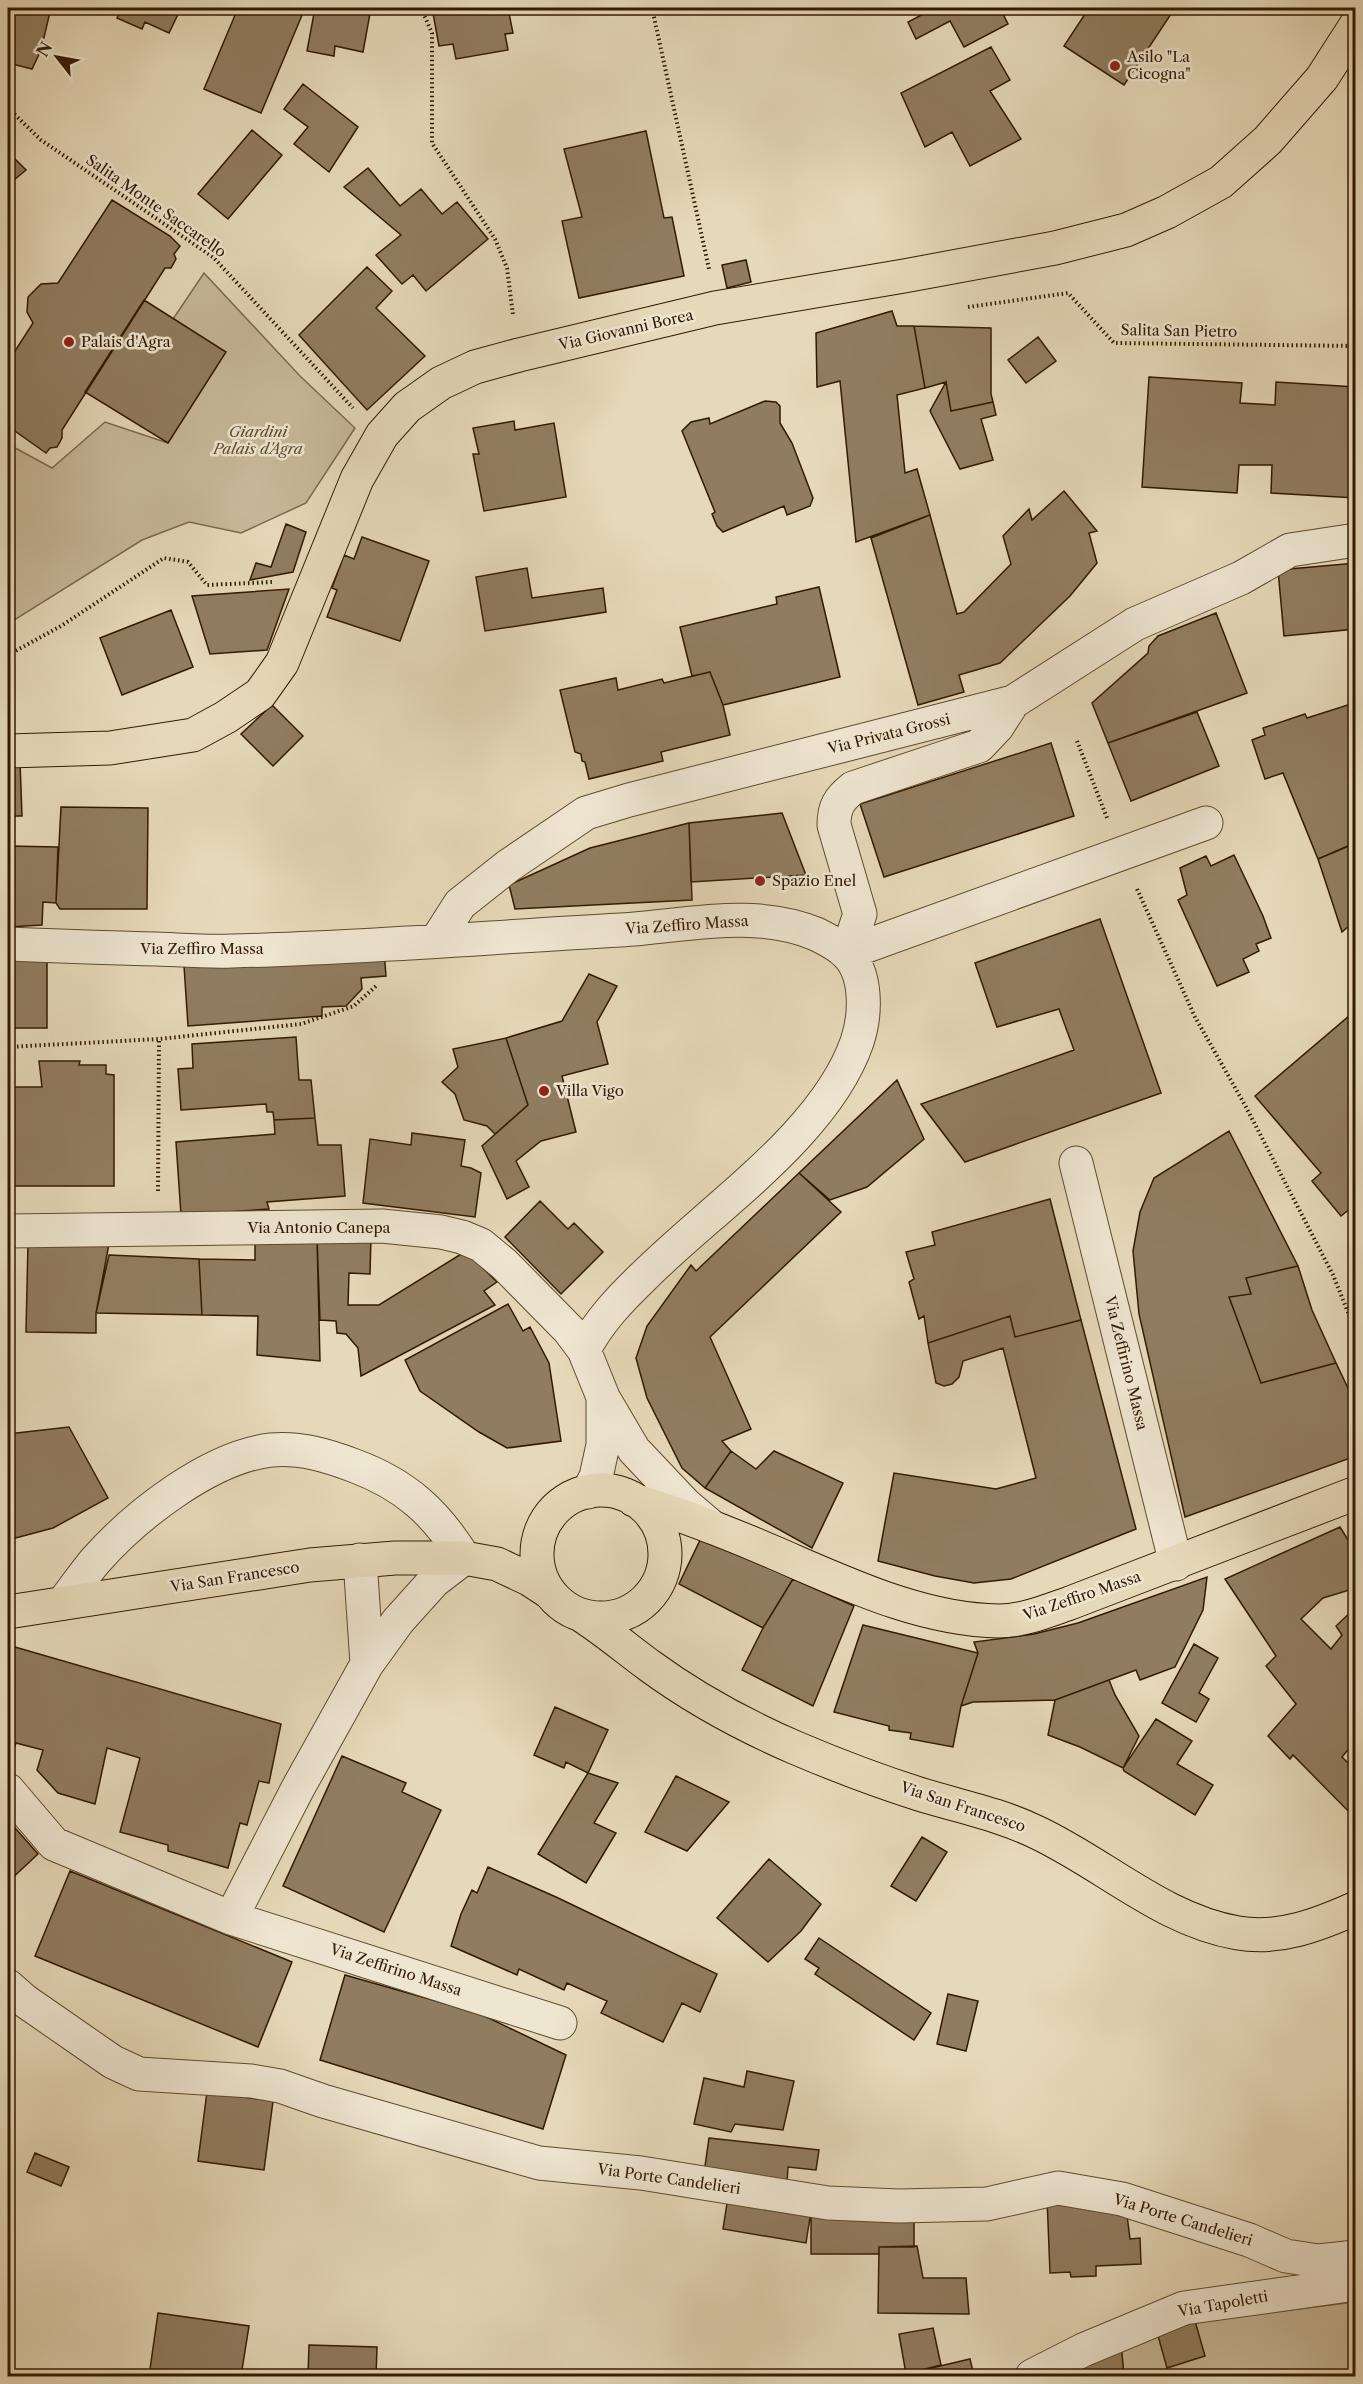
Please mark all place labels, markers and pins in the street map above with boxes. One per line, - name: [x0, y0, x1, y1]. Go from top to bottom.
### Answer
- place label: Asilo "La Cicogna": [1126, 47, 1191, 83]
- marker: Asilo "La Cicogna": [1108, 59, 1122, 73]
- place label: Palais d'Agra: [81, 332, 171, 351]
- marker: Palais d'Agra: [62, 335, 76, 349]
- place label: Spazio Enel: [772, 871, 857, 890]
- marker: Spazio Enel: [753, 874, 767, 888]
- place label: Villa Vigo: [555, 1081, 624, 1100]
- marker: Villa Vigo: [537, 1084, 551, 1098]

